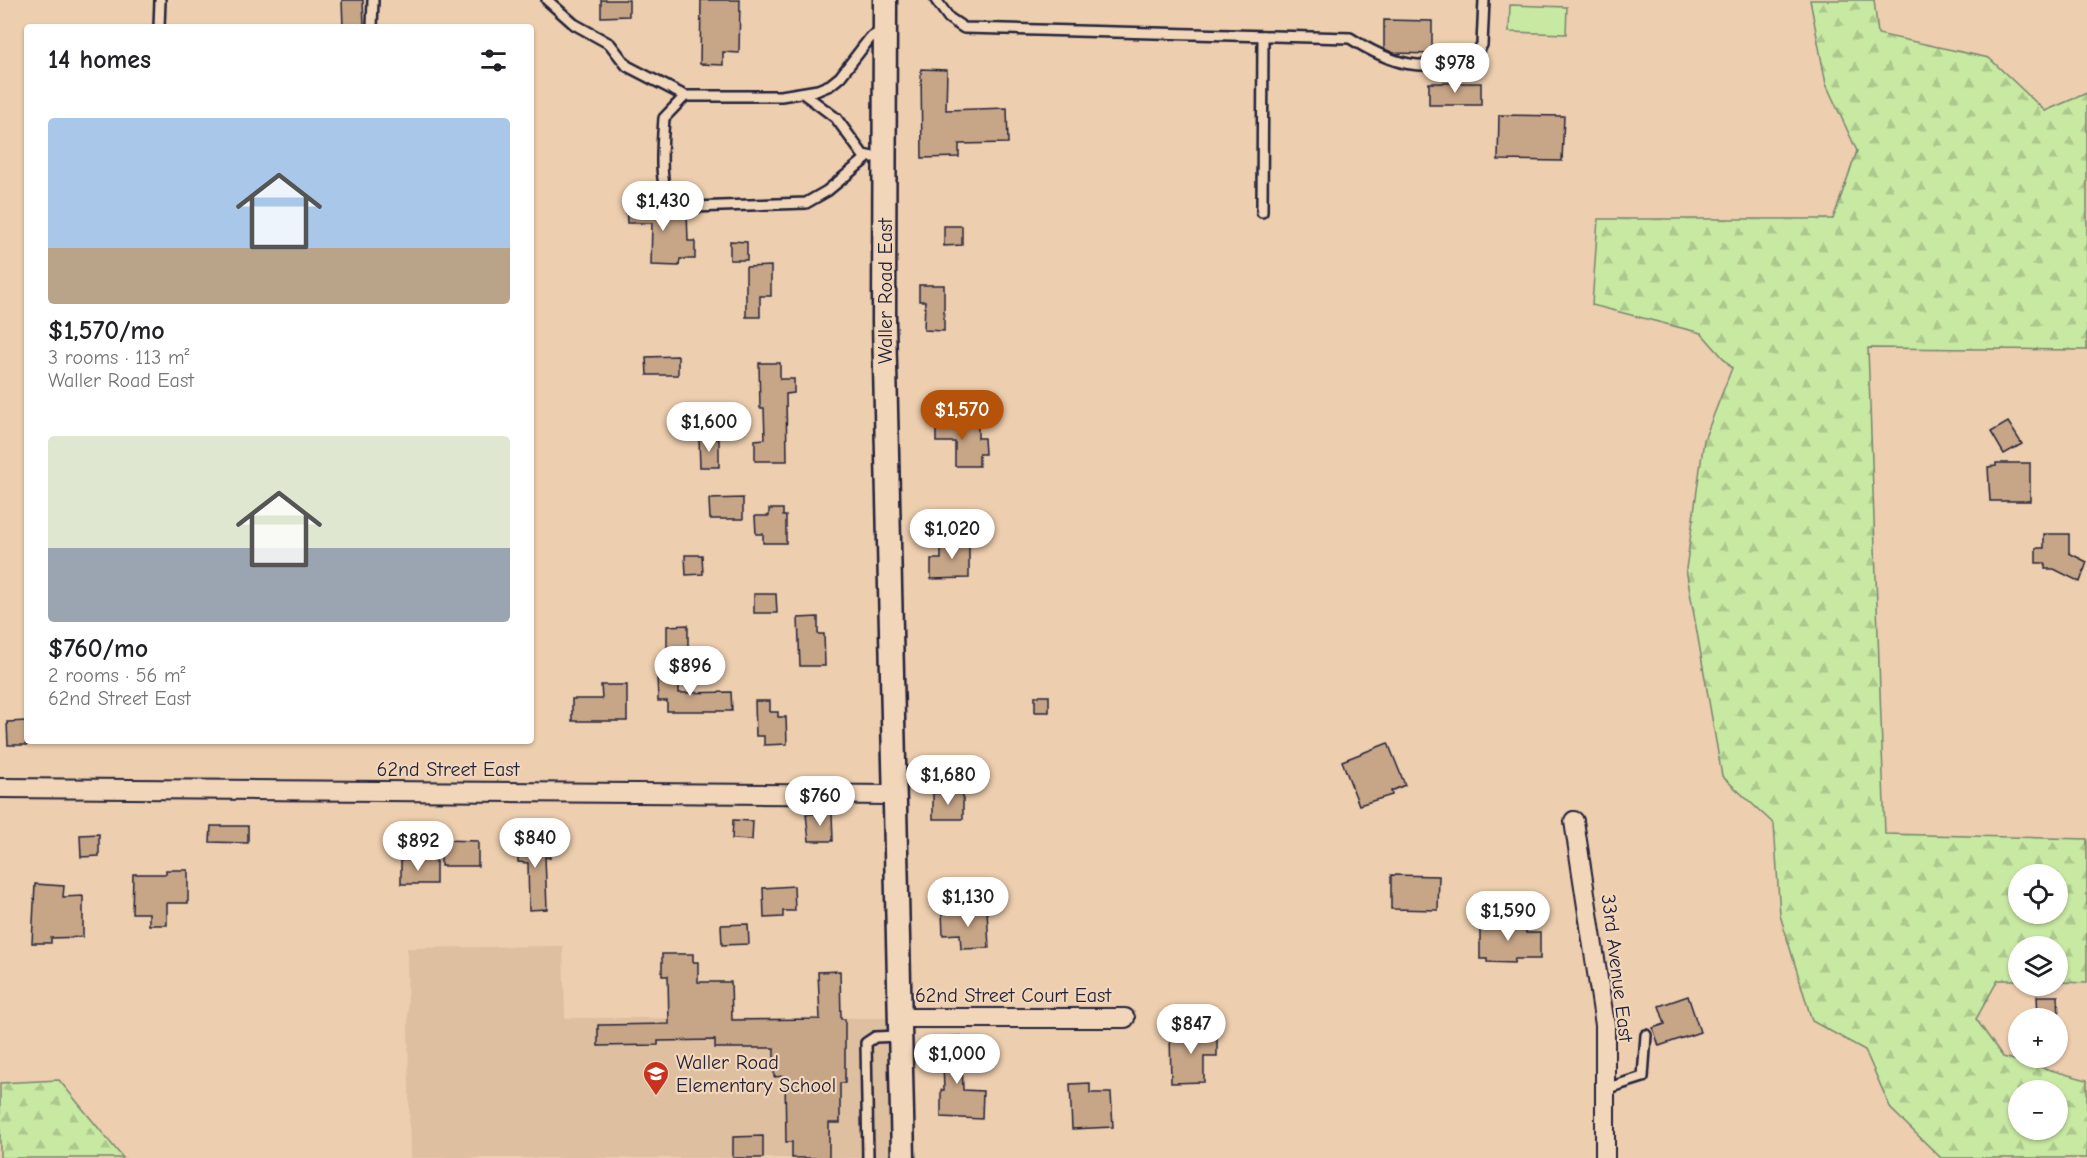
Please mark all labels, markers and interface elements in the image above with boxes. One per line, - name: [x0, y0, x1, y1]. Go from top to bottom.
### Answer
- pin: $978: [1419, 43, 1491, 94]
- icon: filters: [477, 44, 510, 77]
- text: 14 homes: [48, 45, 151, 75]
- text: $978: [1434, 51, 1476, 74]
- icon: home: [225, 157, 333, 265]
- pin: $1,430: [614, 181, 712, 232]
- text: $1,430: [636, 189, 690, 212]
- street label: Waller Road East: [874, 217, 897, 364]
- text: $1,570/mo: [48, 316, 165, 346]
- text: 3 rooms · 113 m²: [48, 346, 189, 369]
- text: Waller Road East: [48, 369, 194, 392]
- pin: $1,570: [913, 390, 1011, 441]
- text: $1,570: [935, 398, 989, 421]
- pin: $1,600: [660, 402, 758, 453]
- text: $1,600: [680, 410, 738, 433]
- icon: home: [225, 475, 333, 583]
- pin: $1,020: [903, 509, 1001, 560]
- text: $1,020: [924, 517, 980, 540]
- text: $760/mo: [48, 634, 148, 664]
- pin: $896: [654, 646, 726, 697]
- text: $896: [668, 654, 712, 677]
- text: 2 rooms · 56 m²: [48, 664, 186, 687]
- text: 62nd Street East: [48, 687, 191, 710]
- pin: $1,680: [899, 755, 997, 806]
- street label: 62nd Street East: [377, 758, 521, 781]
- text: $1,680: [920, 763, 976, 786]
- pin: $760: [784, 776, 856, 827]
- text: $760: [799, 784, 841, 807]
- pin: $840: [499, 818, 571, 869]
- pin: $892: [382, 821, 454, 872]
- text: $840: [513, 826, 557, 849]
- text: $892: [397, 829, 439, 852]
- map controls: [2008, 864, 2068, 1140]
- button: locate: [2008, 864, 2068, 924]
- pin: $1,130: [919, 877, 1017, 928]
- text: $1,130: [942, 885, 994, 908]
- pin: $1,590: [1459, 891, 1557, 942]
- street label: 33rd Avenue East: [1597, 893, 1638, 1045]
- text: $1,590: [1480, 899, 1536, 922]
- button: layers: [2008, 936, 2068, 996]
- street label: 62nd Street Court East: [915, 984, 1112, 1007]
- pin: $847: [1155, 1004, 1227, 1055]
- button: +: [2008, 1008, 2068, 1068]
- text: $847: [1171, 1012, 1211, 1035]
- pin: $1,000: [908, 1034, 1006, 1085]
- text: $1,000: [928, 1042, 986, 1065]
- place label: Waller Road Elementary School: [676, 1051, 836, 1097]
- school or university icon: Waller Road Elementary School: [641, 1059, 671, 1097]
- button: −: [2008, 1080, 2068, 1140]

